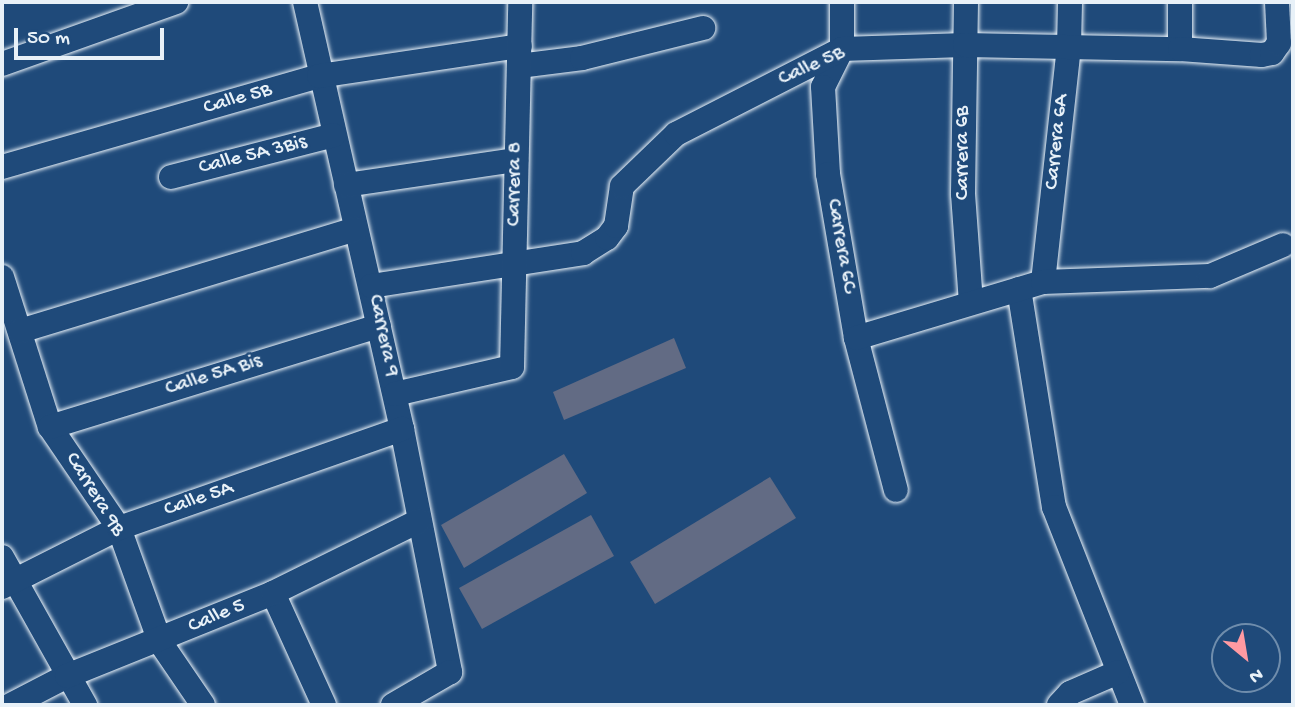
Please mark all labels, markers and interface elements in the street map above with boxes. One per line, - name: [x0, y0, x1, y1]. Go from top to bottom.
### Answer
- scale bar: [18, 14, 168, 58]
- text: 50 m: [27, 27, 70, 52]
- street label: Calle 5B: [775, 41, 849, 93]
- street label: Calle 5B: [201, 78, 275, 122]
- street label: Carrera 6A: [1040, 93, 1076, 191]
- street label: Carrera 6B: [951, 106, 977, 200]
- street label: Calle 5A 3Bis: [196, 130, 310, 182]
- street label: Carrera 8: [503, 142, 529, 226]
- street label: Carrera 6C: [819, 197, 861, 295]
- street label: Carrera 9: [361, 293, 403, 379]
- street label: Calle 5A Bis: [163, 349, 265, 403]
- street label: Carrera 9B: [58, 448, 130, 542]
- street label: Calle 5A: [161, 476, 237, 524]
- street label: Calle 5: [185, 594, 249, 640]
- north arrow: [1211, 623, 1281, 693]
- text: N: [1245, 662, 1267, 688]

